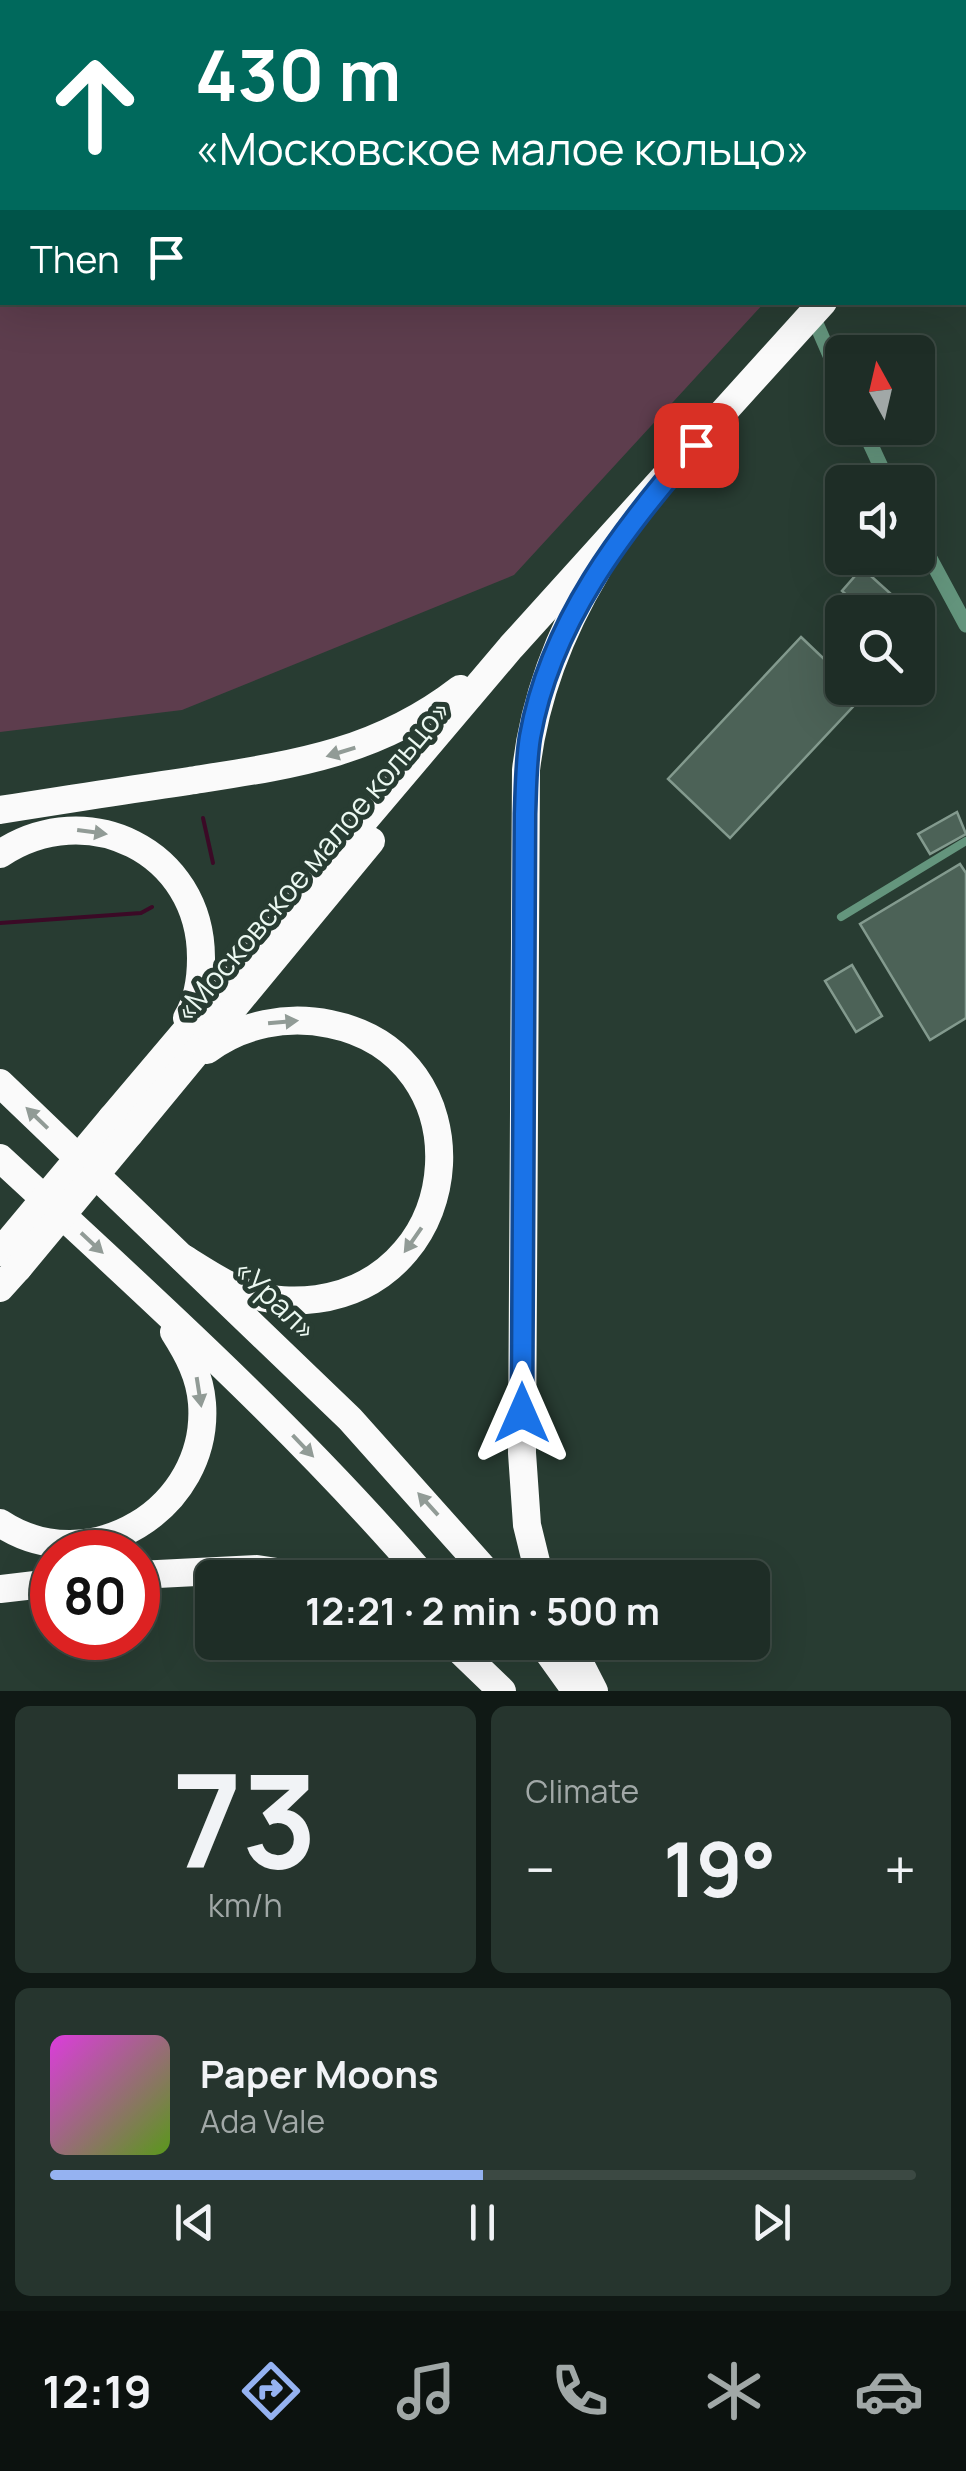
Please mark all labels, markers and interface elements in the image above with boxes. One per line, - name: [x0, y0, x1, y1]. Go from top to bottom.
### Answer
- text: 430 m: [195, 26, 401, 122]
- icon: ahead: [30, 40, 160, 170]
- text: «Московское малое кольцо»: [195, 117, 810, 179]
- icon: arrive: [139, 230, 194, 285]
- text: Then: [30, 232, 119, 284]
- north arrow: [825, 335, 935, 445]
- map controls: [825, 335, 935, 705]
- pin: [654, 403, 739, 488]
- icon: arrive: [669, 418, 724, 473]
- button: sound: [825, 465, 935, 575]
- button: search: [825, 595, 935, 705]
- street label: «Московское малое кольцо»: [164, 690, 459, 1030]
- one-way arrow: [325, 745, 356, 760]
- one-way arrow: [76, 824, 108, 840]
- one-way arrow: [268, 1013, 299, 1029]
- one-way arrow: [25, 1107, 49, 1130]
- one-way arrow: [404, 1227, 423, 1254]
- one-way arrow: [80, 1231, 104, 1254]
- street label: «Урал»: [225, 1249, 327, 1349]
- position arrow: [470, 1361, 574, 1465]
- one-way arrow: [192, 1377, 208, 1408]
- one-way arrow: [290, 1434, 314, 1458]
- one-way arrow: [418, 1492, 440, 1517]
- speed limit sign: 80: [30, 1530, 160, 1660]
- text: 12:21 · 2 min · 500 m: [305, 1584, 660, 1636]
- text: 73: [173, 1729, 318, 1907]
- text: Climate: [526, 1769, 639, 1813]
- text: 19°: [663, 1817, 776, 1920]
- text: −: [526, 1831, 555, 1907]
- text: +: [884, 1831, 916, 1907]
- text: km/h: [208, 1883, 282, 1927]
- text: Paper Moons: [200, 2047, 439, 2099]
- text: Ada Vale: [200, 2099, 325, 2143]
- icon: previous: [167, 2195, 222, 2250]
- icon: pause: [455, 2195, 510, 2250]
- icon: next: [744, 2195, 799, 2250]
- icon: directions: [236, 2356, 306, 2426]
- icon: music: [391, 2356, 461, 2426]
- icon: phone: [545, 2356, 615, 2426]
- icon: climate: [699, 2356, 769, 2426]
- icon: car: [854, 2356, 924, 2426]
- text: 12:19: [42, 2360, 152, 2422]

